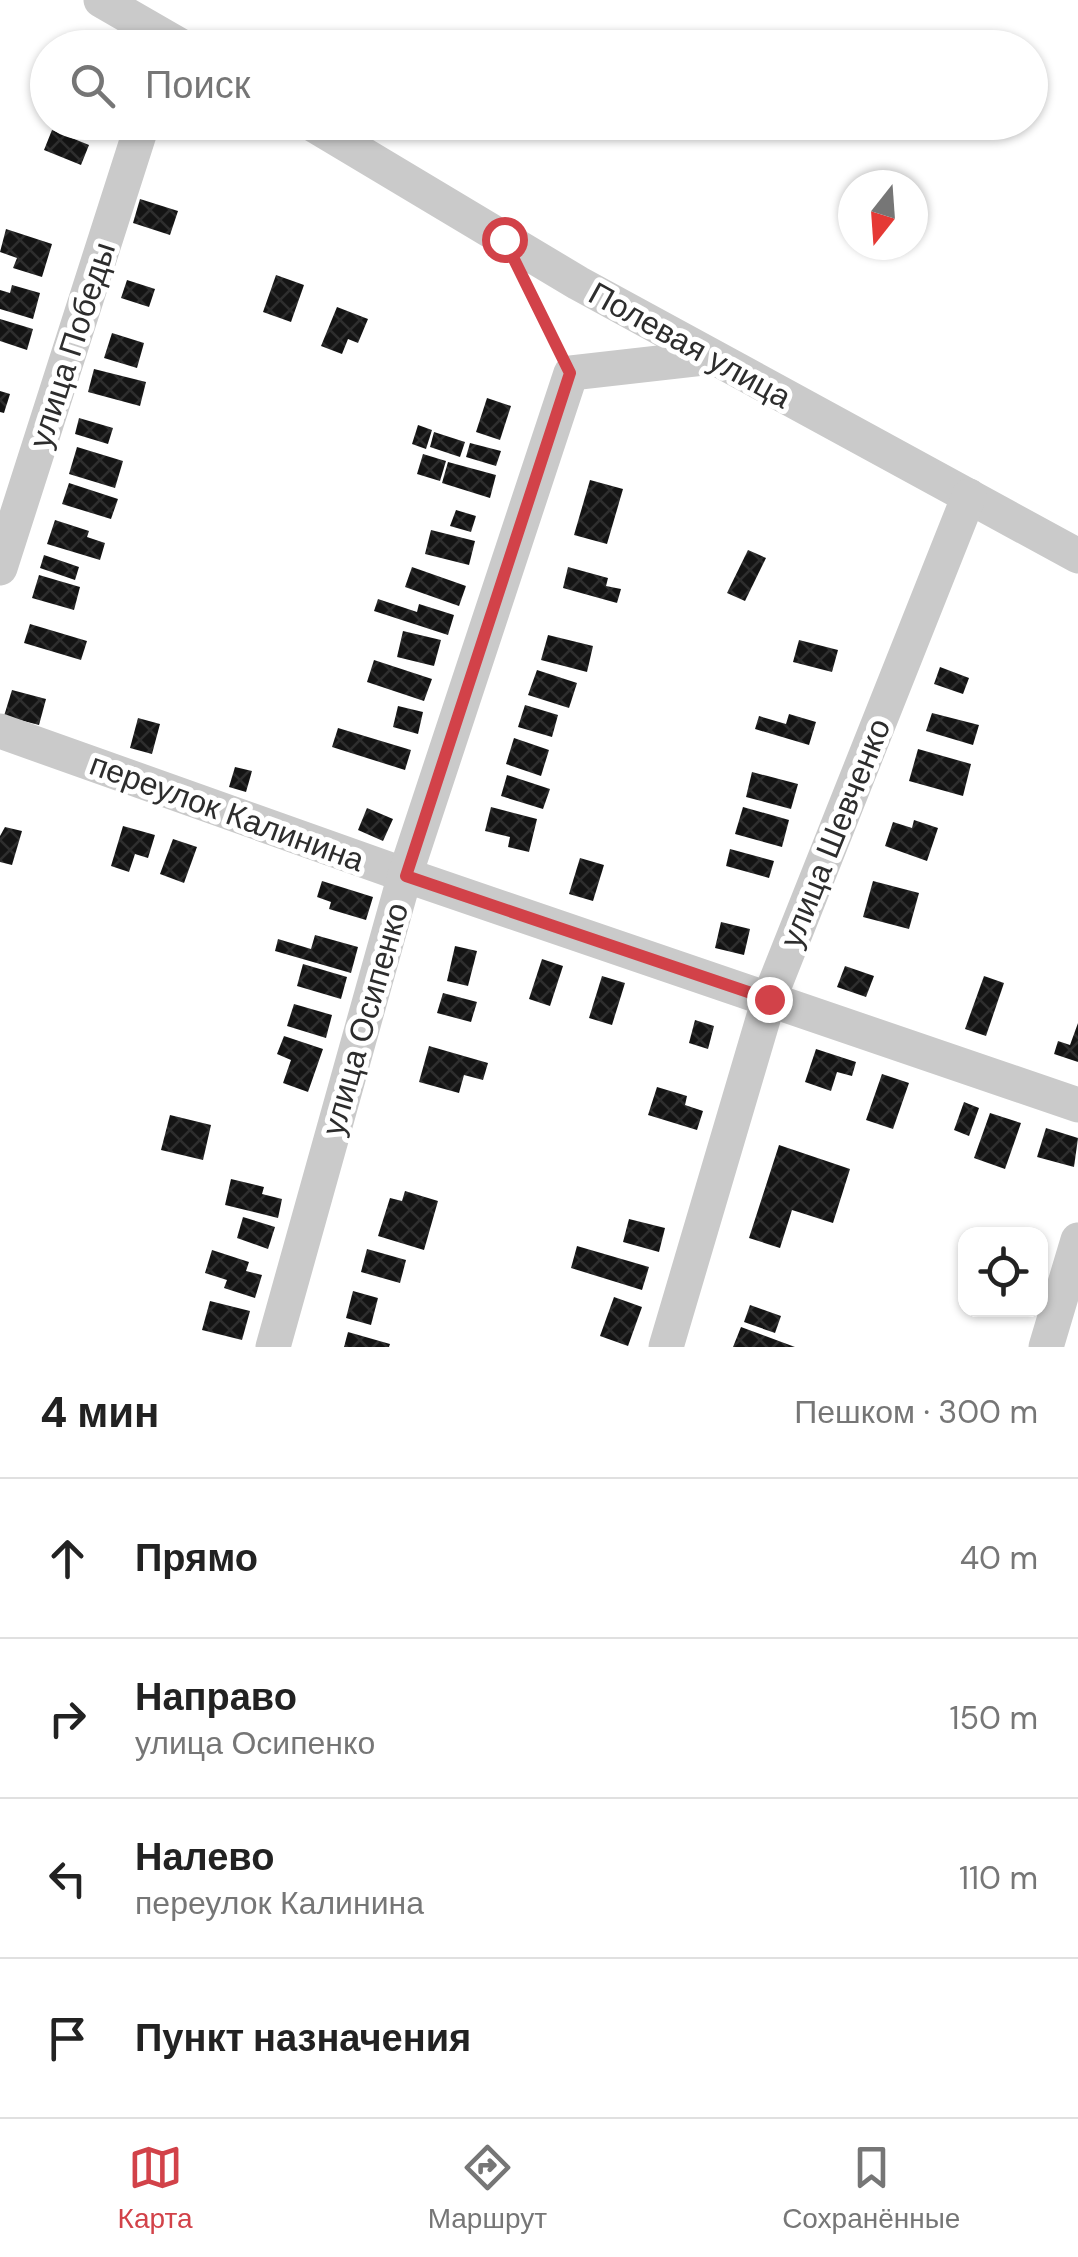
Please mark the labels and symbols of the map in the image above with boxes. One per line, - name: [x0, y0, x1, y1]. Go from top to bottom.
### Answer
- north arrow: [838, 170, 928, 260]
- route start: [482, 217, 528, 263]
- street label: улица Победы: [19, 237, 125, 453]
- street label: Полевая улица: [582, 272, 799, 418]
- street label: улица Шевченко: [770, 712, 900, 954]
- street label: переулок Калинина: [84, 743, 370, 881]
- street label: улица Осипенко: [312, 898, 418, 1140]
- route end: [747, 977, 793, 1023]

